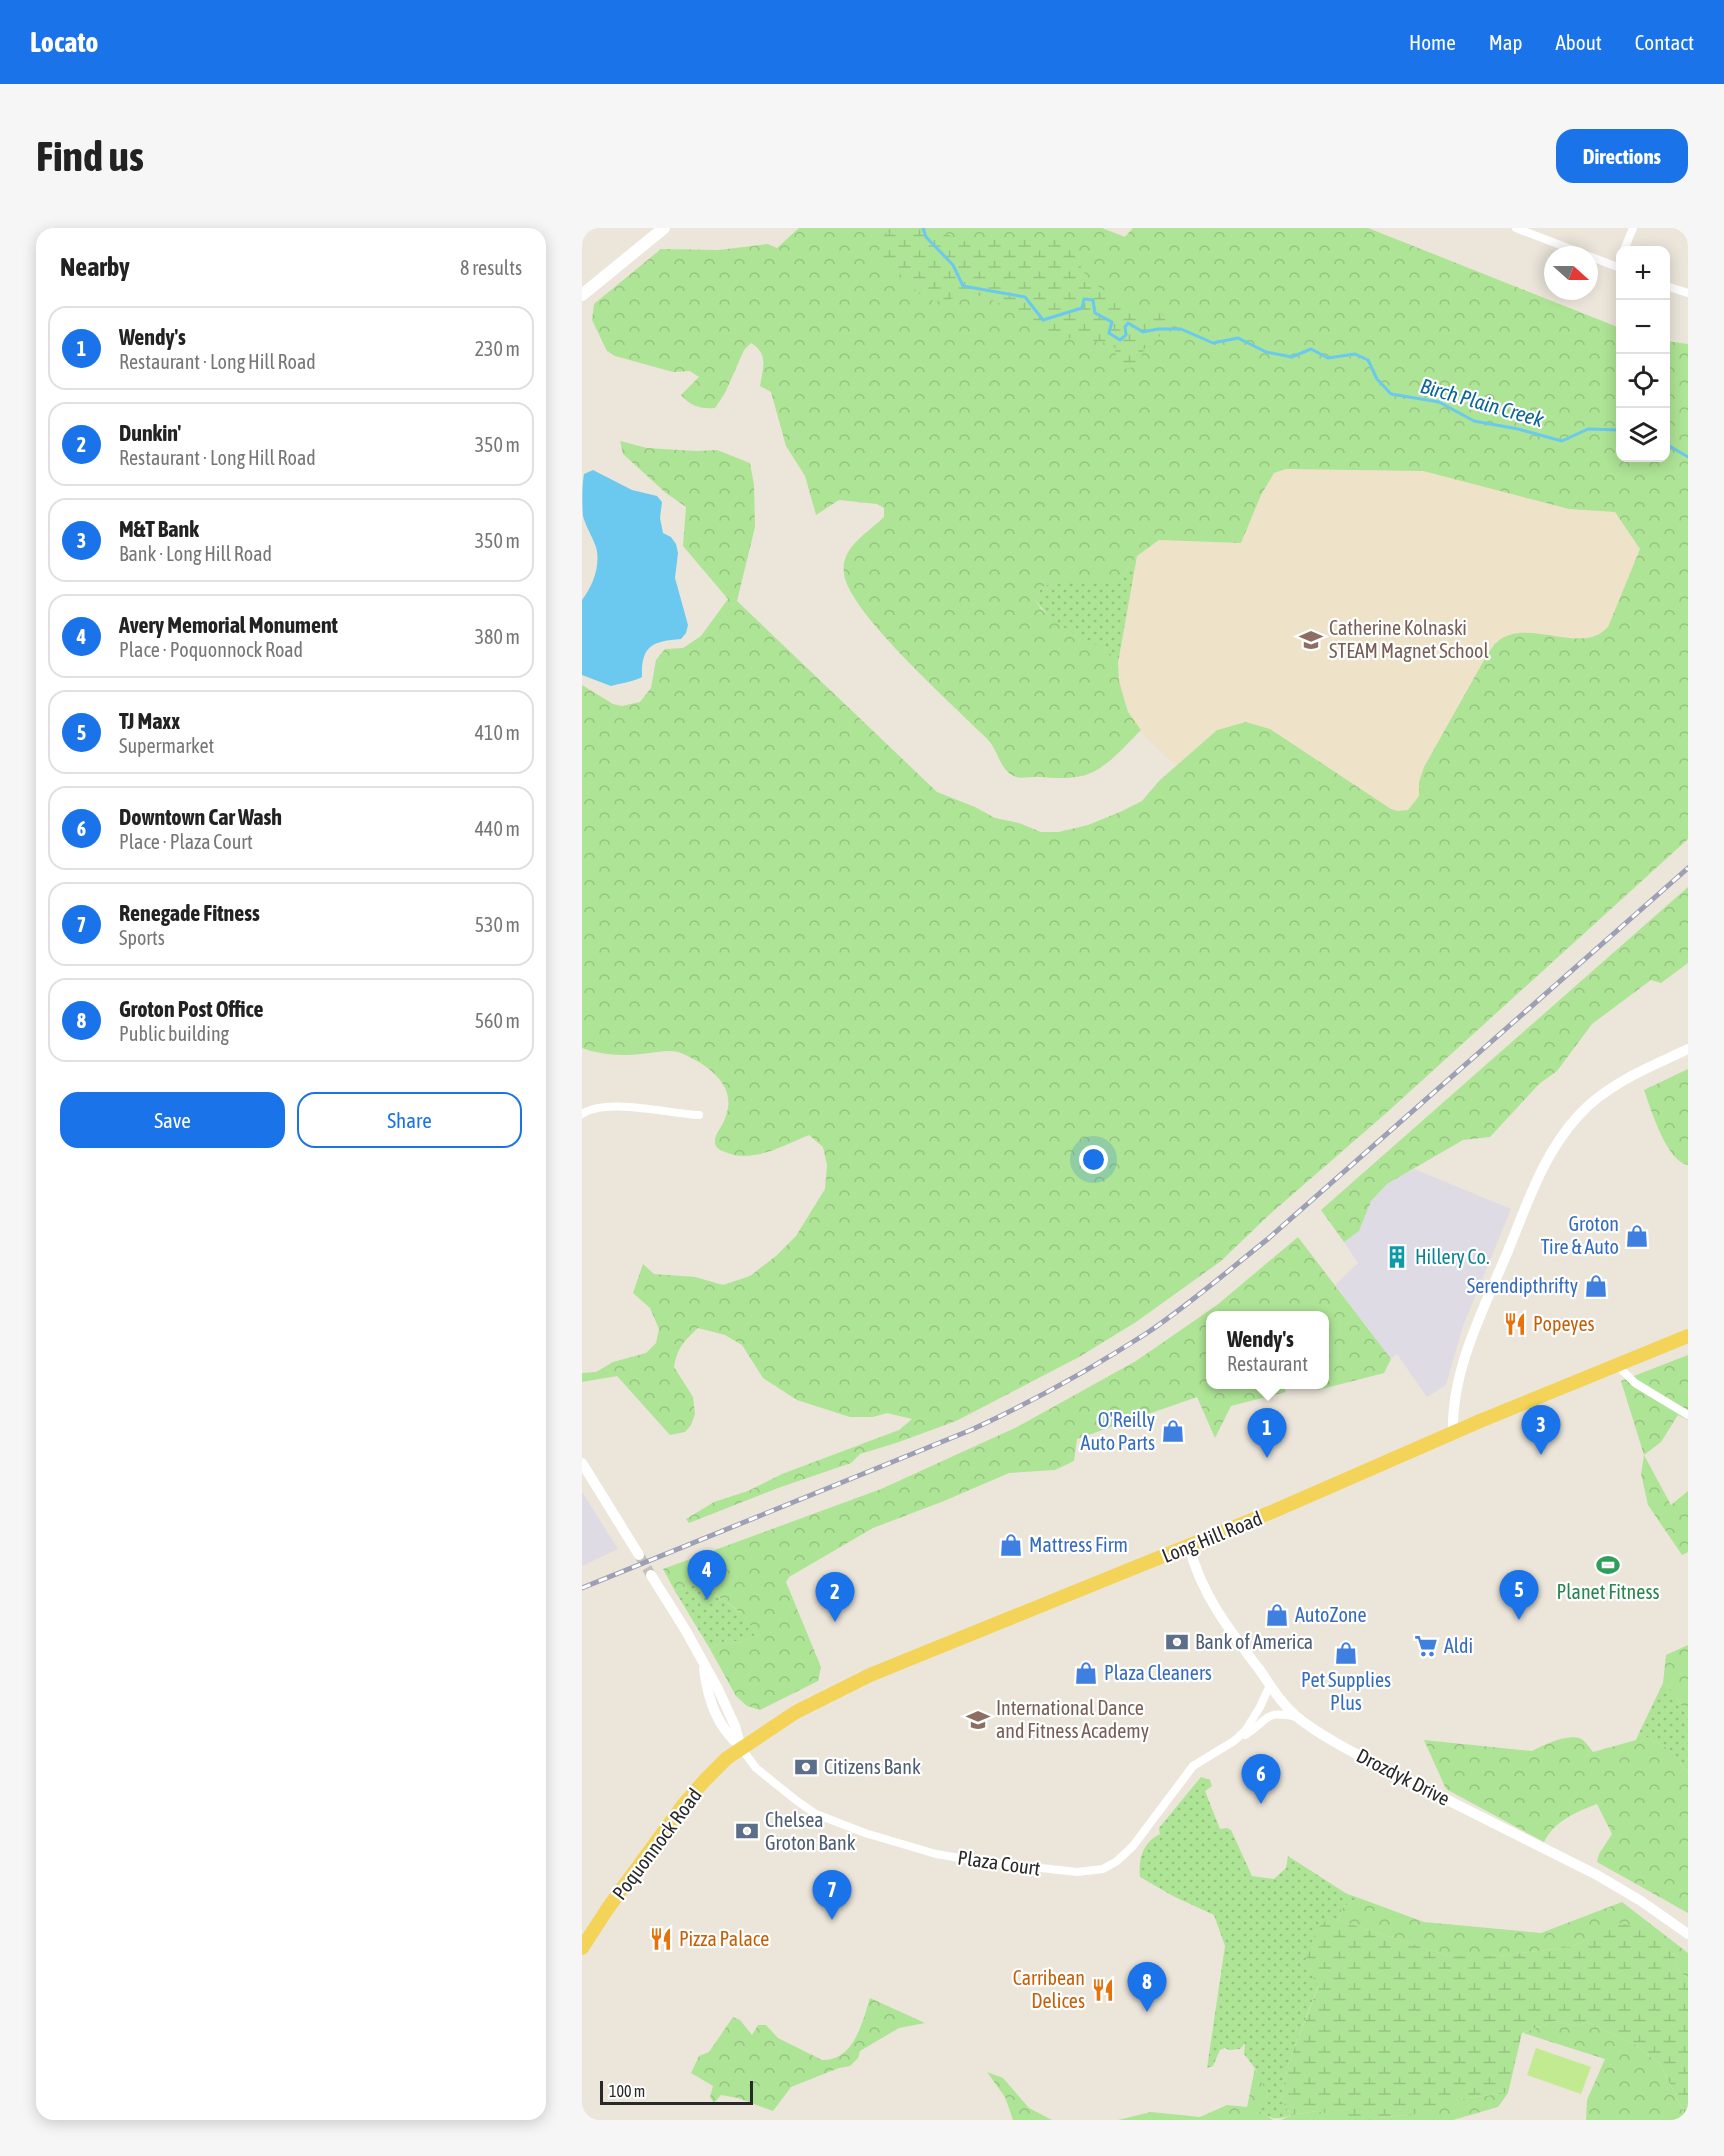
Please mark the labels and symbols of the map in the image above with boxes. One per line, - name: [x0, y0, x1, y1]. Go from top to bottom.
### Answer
- north arrow: [1544, 246, 1598, 300]
- water label: Birch Plain Creek: [1418, 373, 1547, 431]
- place label: Catherine Kolnaski STEAM Magnet School: [1329, 616, 1490, 662]
- school or university icon: Catherine Kolnaski STEAM Magnet School: [1298, 627, 1324, 653]
- your location: [1079, 1145, 1108, 1174]
- place label: Groton Tire & Auto: [1541, 1212, 1619, 1258]
- shop icon: Groton Tire & Auto: [1624, 1223, 1650, 1249]
- building icon: Hillery Co.: [1384, 1244, 1410, 1270]
- place label: Hillery Co.: [1415, 1245, 1490, 1268]
- shop icon: Serendipthrifty: [1583, 1273, 1609, 1299]
- place label: Serendipthrifty: [1467, 1274, 1578, 1297]
- restaurant icon: Popeyes: [1502, 1311, 1528, 1337]
- place label: Popeyes: [1533, 1312, 1595, 1335]
- pin: 3: [1522, 1406, 1560, 1455]
- place label: O'Reilly Auto Parts: [1081, 1408, 1155, 1454]
- pin: 1: [1248, 1408, 1286, 1458]
- shop icon: O'Reilly Auto Parts: [1160, 1418, 1186, 1444]
- street label: Long Hill Road: [1158, 1506, 1265, 1567]
- shop icon: Mattress Firm: [998, 1532, 1024, 1558]
- place label: Mattress Firm: [1029, 1533, 1128, 1556]
- pin: 4: [688, 1550, 726, 1600]
- sports icon: Planet Fitness: [1595, 1552, 1621, 1578]
- pin: 5: [1500, 1570, 1538, 1620]
- pin: 2: [816, 1572, 854, 1622]
- place label: Planet Fitness: [1557, 1580, 1660, 1603]
- shop icon: AutoZone: [1264, 1602, 1290, 1628]
- place label: AutoZone: [1295, 1603, 1367, 1626]
- bank icon: Bank of America: [1164, 1629, 1190, 1655]
- place label: Bank of America: [1195, 1630, 1313, 1653]
- supermarket icon: Aldi: [1413, 1633, 1439, 1659]
- place label: Aldi: [1444, 1634, 1473, 1657]
- shop icon: Pet Supplies Plus: [1333, 1640, 1359, 1666]
- shop icon: Plaza Cleaners: [1073, 1660, 1099, 1686]
- place label: Plaza Cleaners: [1104, 1661, 1212, 1684]
- place label: Pet Supplies Plus: [1301, 1668, 1391, 1714]
- place label: International Dance and Fitness Academy: [996, 1696, 1149, 1742]
- school or university icon: International Dance and Fitness Academy: [965, 1707, 991, 1733]
- street label: Drozdyk Drive: [1353, 1743, 1454, 1810]
- bank icon: Citizens Bank: [793, 1754, 819, 1780]
- pin: 6: [1242, 1754, 1280, 1804]
- place label: Citizens Bank: [824, 1755, 921, 1778]
- street label: Poquonnock Road: [607, 1783, 706, 1904]
- place label: Chelsea Groton Bank: [765, 1808, 856, 1854]
- bank icon: Chelsea Groton Bank: [734, 1818, 760, 1844]
- street label: Plaza Court: [956, 1845, 1042, 1880]
- pin: 7: [812, 1870, 852, 1920]
- restaurant icon: Pizza Palace: [648, 1926, 674, 1952]
- place label: Pizza Palace: [679, 1927, 769, 1950]
- pin: 8: [1128, 1962, 1166, 2012]
- place label: Carribean Delices: [1013, 1966, 1085, 2012]
- restaurant icon: Carribean Delices: [1090, 1977, 1116, 2003]
- scale bar: [600, 2078, 753, 2106]

